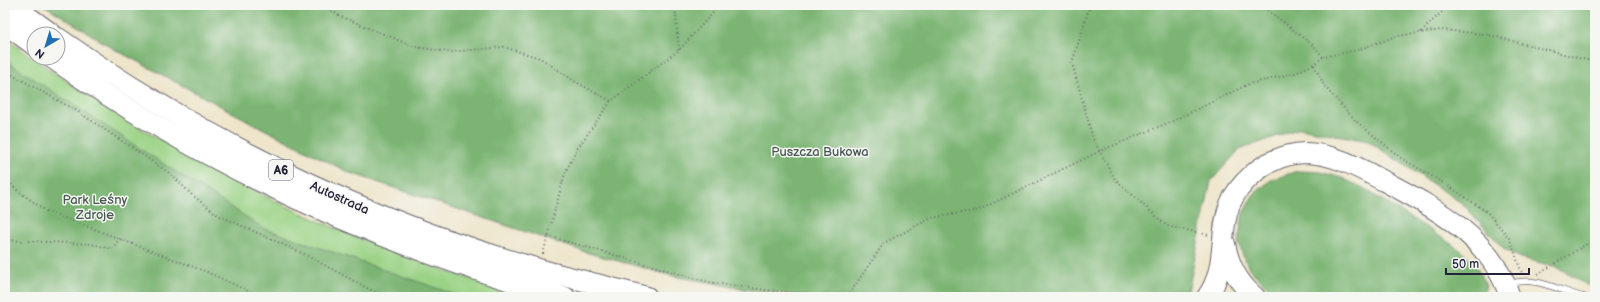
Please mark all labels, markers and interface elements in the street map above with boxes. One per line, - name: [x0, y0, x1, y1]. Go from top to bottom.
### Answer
- north arrow: [26, 26, 66, 66]
- text: N: [33, 46, 47, 61]
- park label: Puszcza Bukowa: [771, 144, 869, 160]
- road number: A6: [269, 160, 293, 180]
- street label: Autostrada: [308, 178, 372, 218]
- park label: Park Leśny Zdroje: [63, 192, 128, 223]
- scale bar: [1446, 250, 1529, 276]
- text: 50 m: [1452, 257, 1479, 272]

